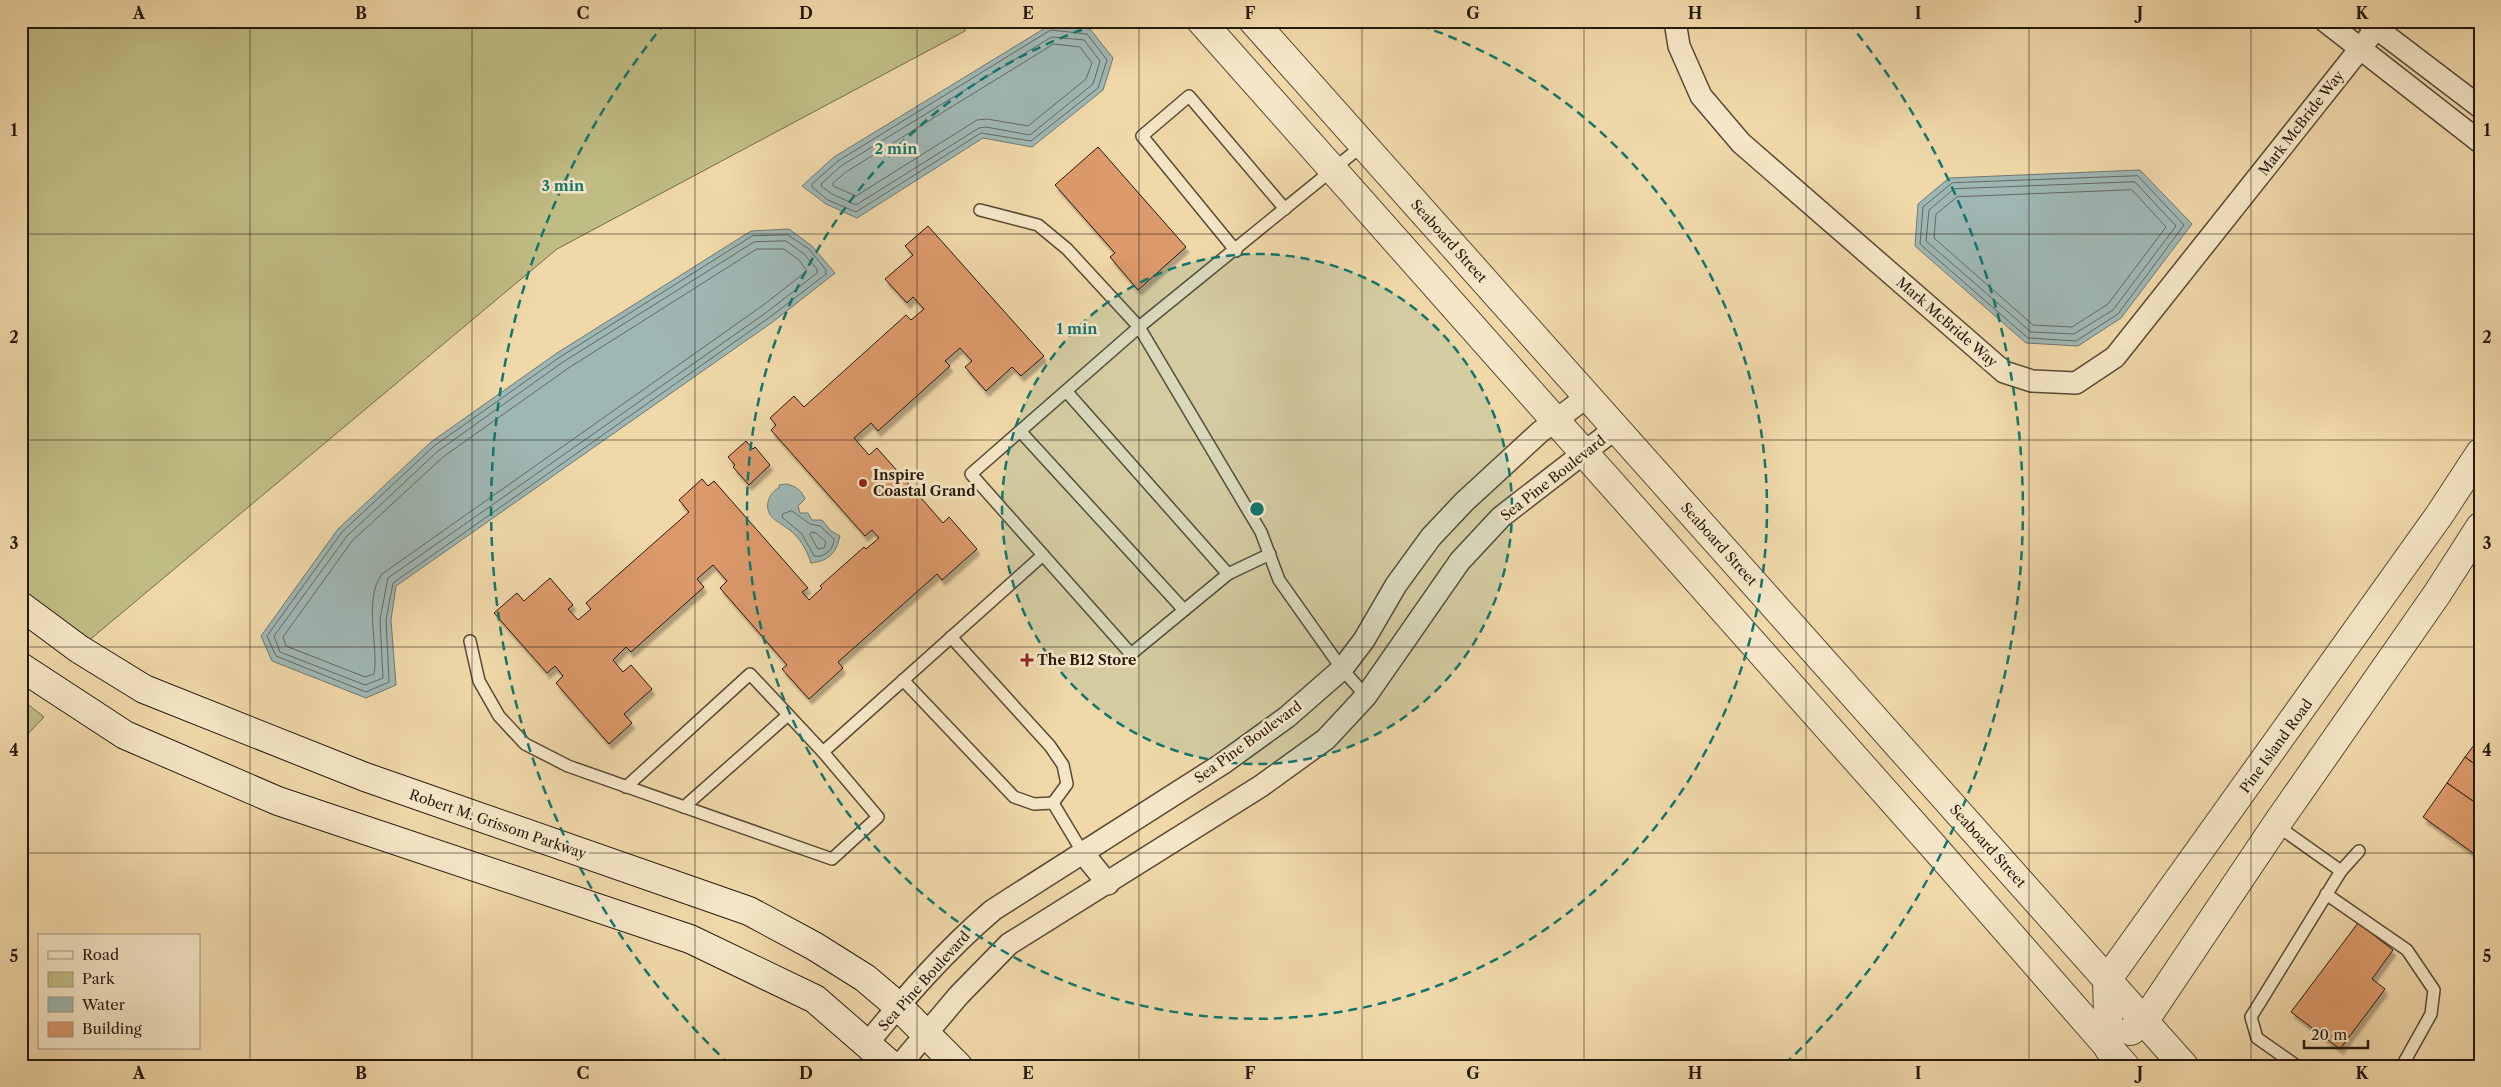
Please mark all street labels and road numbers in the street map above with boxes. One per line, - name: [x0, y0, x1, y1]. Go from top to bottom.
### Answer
- street label: Mark McBride Way: [2254, 67, 2348, 179]
- street label: Seaboard Street: [1407, 196, 1491, 286]
- street label: Mark McBride Way: [1893, 273, 2001, 371]
- street label: Sea Pine Boulevard: [1497, 431, 1610, 525]
- street label: Seaboard Street: [1677, 499, 1761, 589]
- street label: Pine Island Road: [2236, 695, 2317, 797]
- street label: Sea Pine Boulevard: [1191, 697, 1306, 787]
- street label: Robert M. Grissom Parkway: [407, 785, 589, 863]
- street label: Seaboard Street: [1946, 801, 2030, 891]
- street label: Sea Pine Boulevard: [874, 927, 974, 1035]

